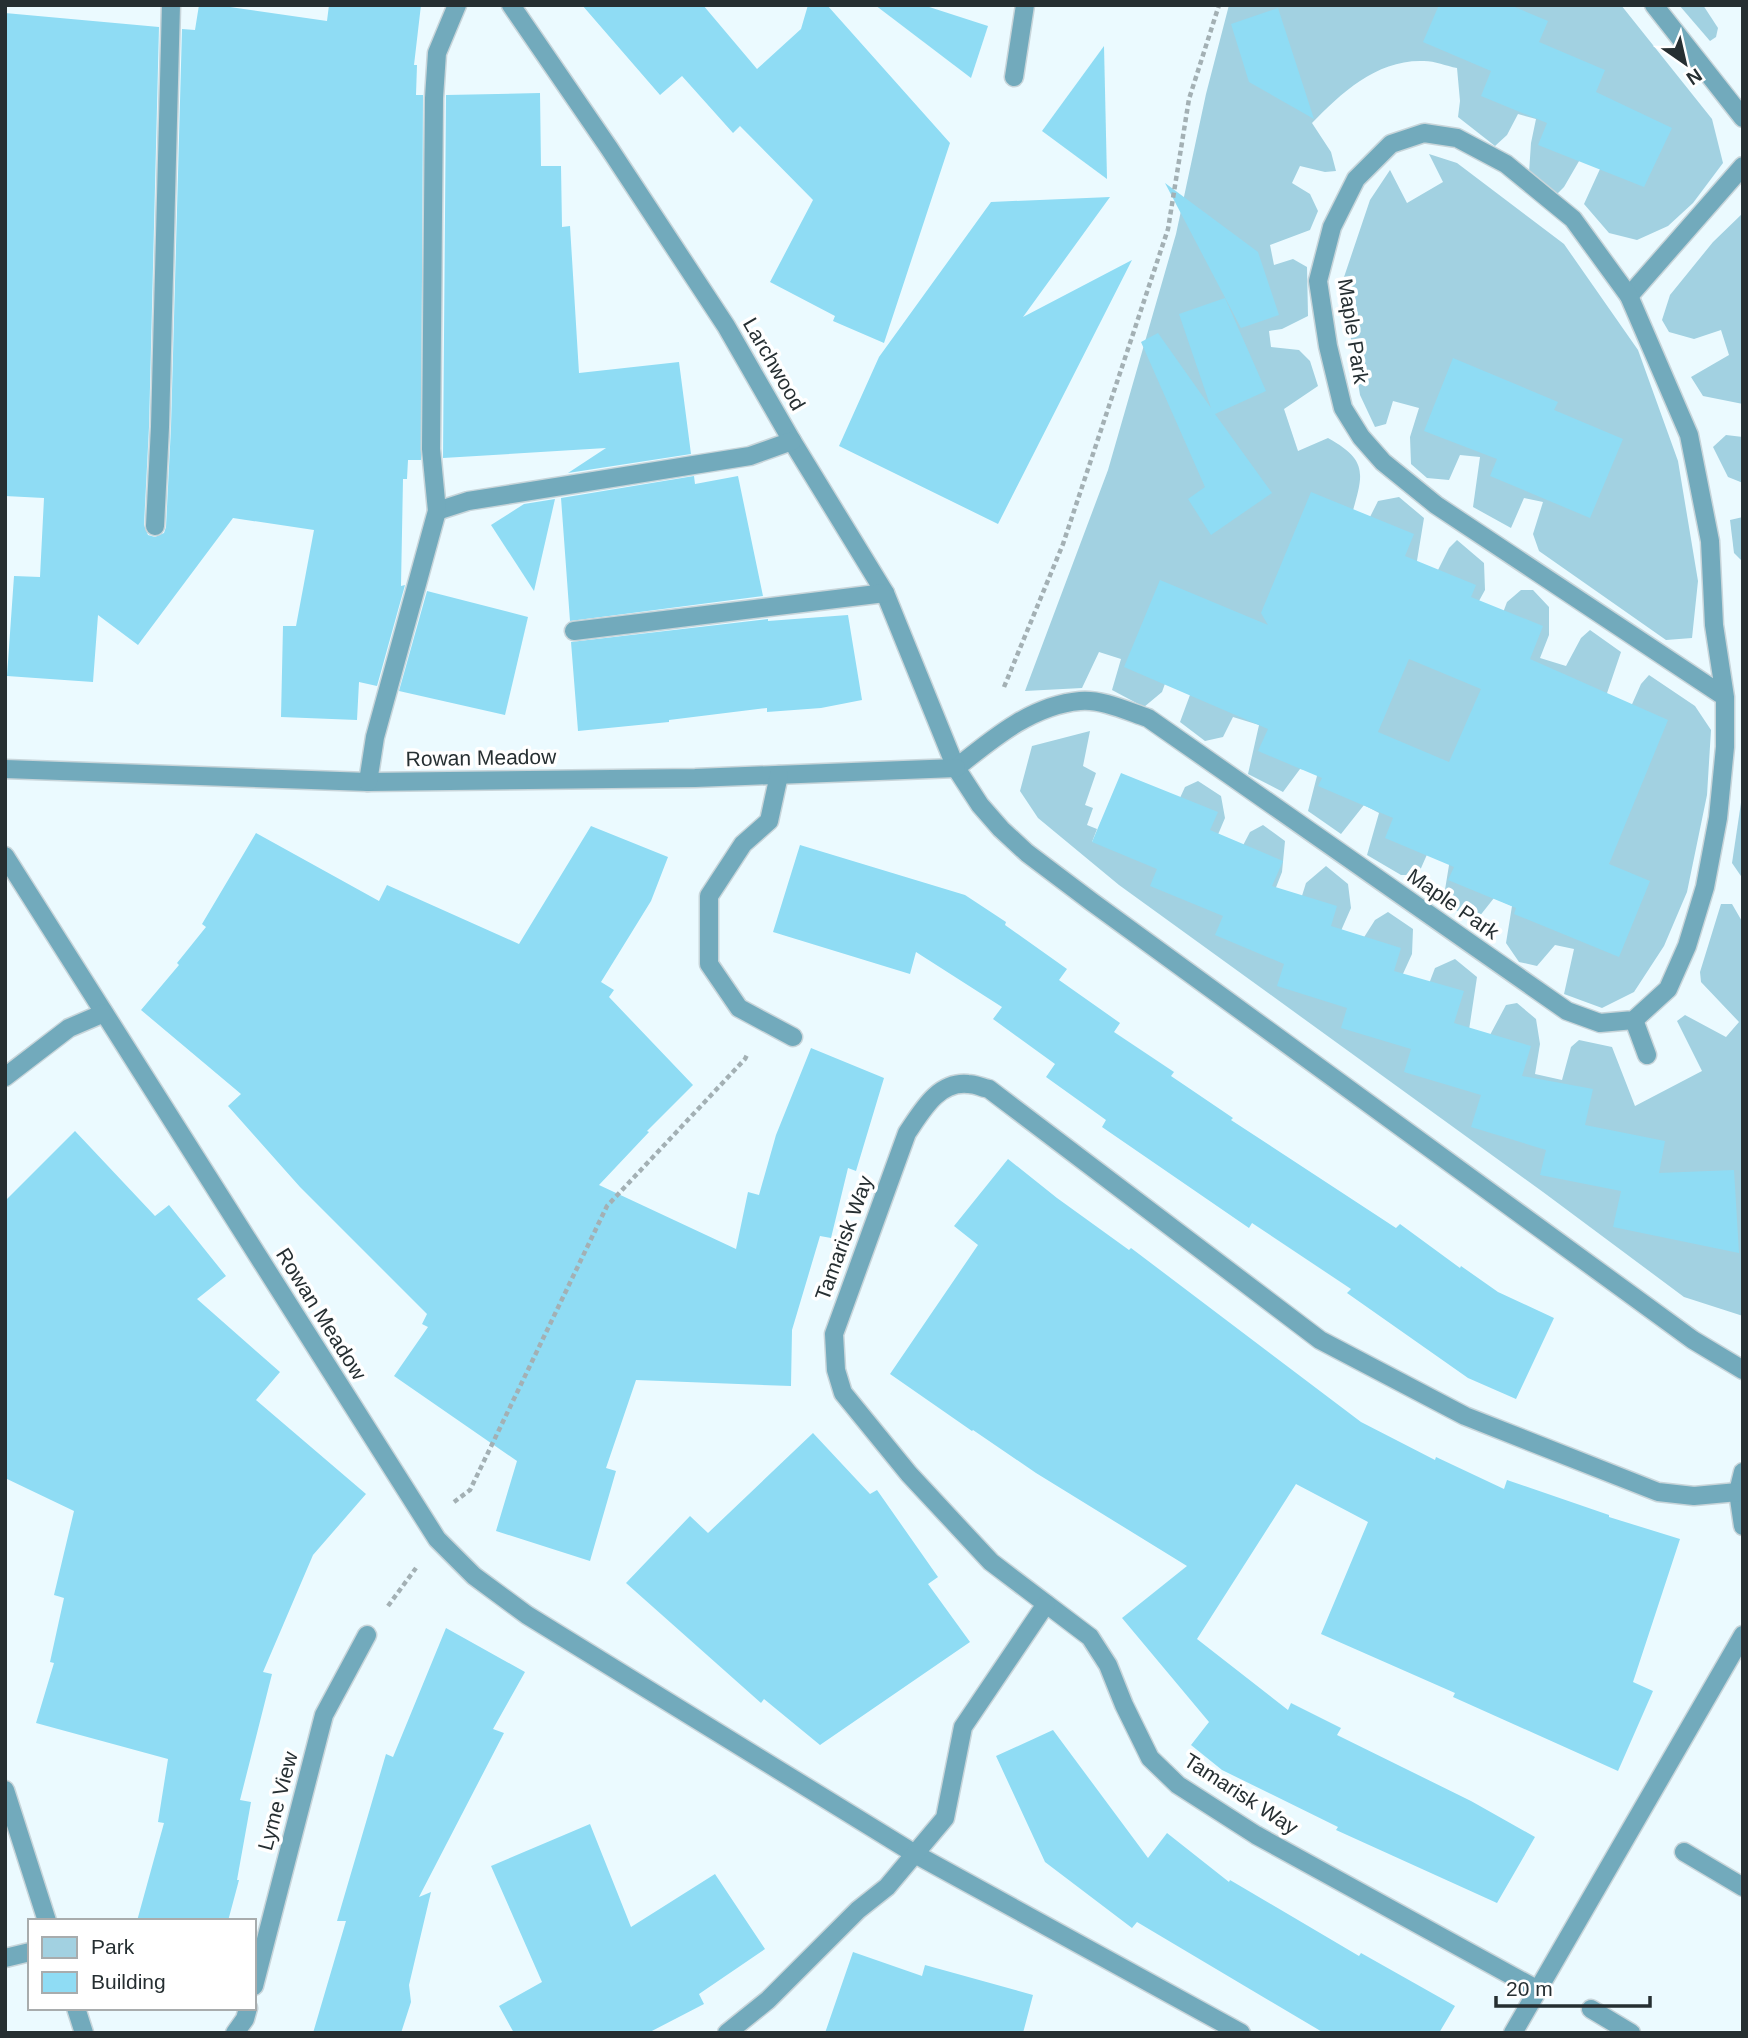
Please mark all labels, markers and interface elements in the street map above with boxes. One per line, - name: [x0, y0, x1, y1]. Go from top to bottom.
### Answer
- north arrow: [1650, 28, 1720, 98]
- text: N: [1683, 64, 1706, 89]
- street label: Maple Park: [1334, 277, 1373, 386]
- street label: Larchwood: [739, 314, 810, 414]
- street label: Rowan Meadow: [406, 745, 557, 770]
- street label: Maple Park: [1403, 864, 1504, 944]
- street label: Tamarisk Way: [810, 1172, 877, 1303]
- street label: Rowan Meadow: [272, 1244, 372, 1384]
- street label: Lyme View: [253, 1748, 302, 1853]
- street label: Tamarisk Way: [1180, 1748, 1303, 1839]
- legend: [28, 1919, 256, 2010]
- text: Park: [91, 1935, 135, 1958]
- scale bar: [1496, 1965, 1650, 2009]
- text: Building: [91, 1970, 166, 1993]
- text: 20 m: [1506, 1977, 1553, 2000]

